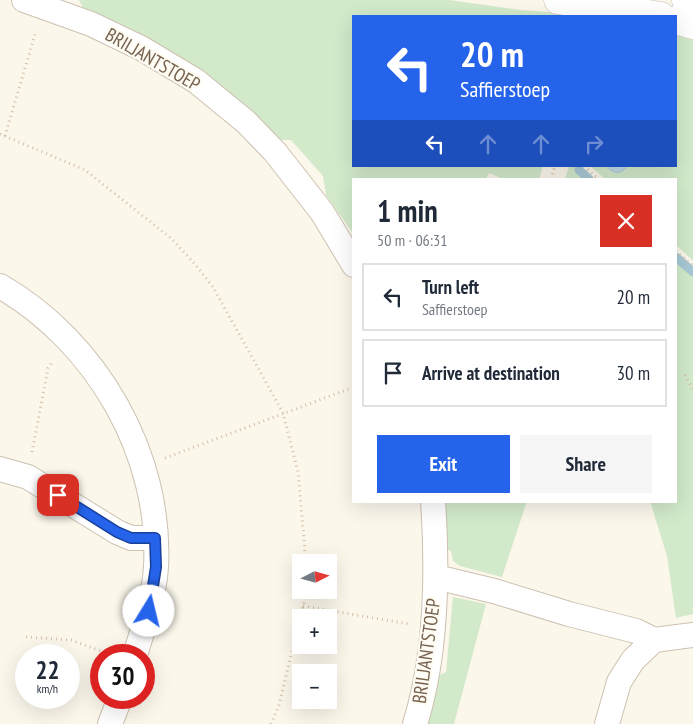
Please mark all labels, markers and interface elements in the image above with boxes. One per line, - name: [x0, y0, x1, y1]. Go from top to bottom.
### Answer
- street label: BRILJANTSTOEP: [101, 22, 205, 96]
- text: 20 m: [460, 31, 524, 77]
- icon: left: [377, 35, 442, 100]
- text: Saffierstoep: [460, 75, 550, 103]
- icon: left: [421, 130, 449, 158]
- icon: ahead: [474, 130, 502, 158]
- icon: ahead: [527, 130, 555, 158]
- icon: right: [580, 130, 608, 158]
- text: 1 min: [377, 191, 438, 230]
- button: close: [600, 195, 652, 247]
- text: 50 m · 06:31: [377, 230, 448, 250]
- text: Turn left: [422, 275, 479, 299]
- icon: left: [379, 283, 407, 311]
- text: 20 m: [617, 285, 650, 309]
- text: Saffierstoep: [422, 299, 488, 319]
- icon: arrive: [379, 359, 407, 387]
- text: Arrive at destination: [422, 361, 560, 385]
- text: 30 m: [617, 361, 650, 385]
- button: Exit: [377, 435, 510, 493]
- button: Share: [520, 435, 652, 493]
- pin: [37, 474, 79, 516]
- icon: arrive: [44, 481, 72, 509]
- north arrow: [292, 554, 338, 599]
- map controls: [292, 554, 337, 709]
- position arrow: [122, 584, 174, 636]
- street label: BRILJANTSTOEP: [407, 597, 445, 705]
- button: +: [292, 609, 337, 654]
- speed limit sign: 30: [90, 644, 155, 709]
- text: 22: [36, 654, 59, 686]
- button: −: [292, 664, 337, 709]
- text: km/h: [37, 681, 58, 696]

